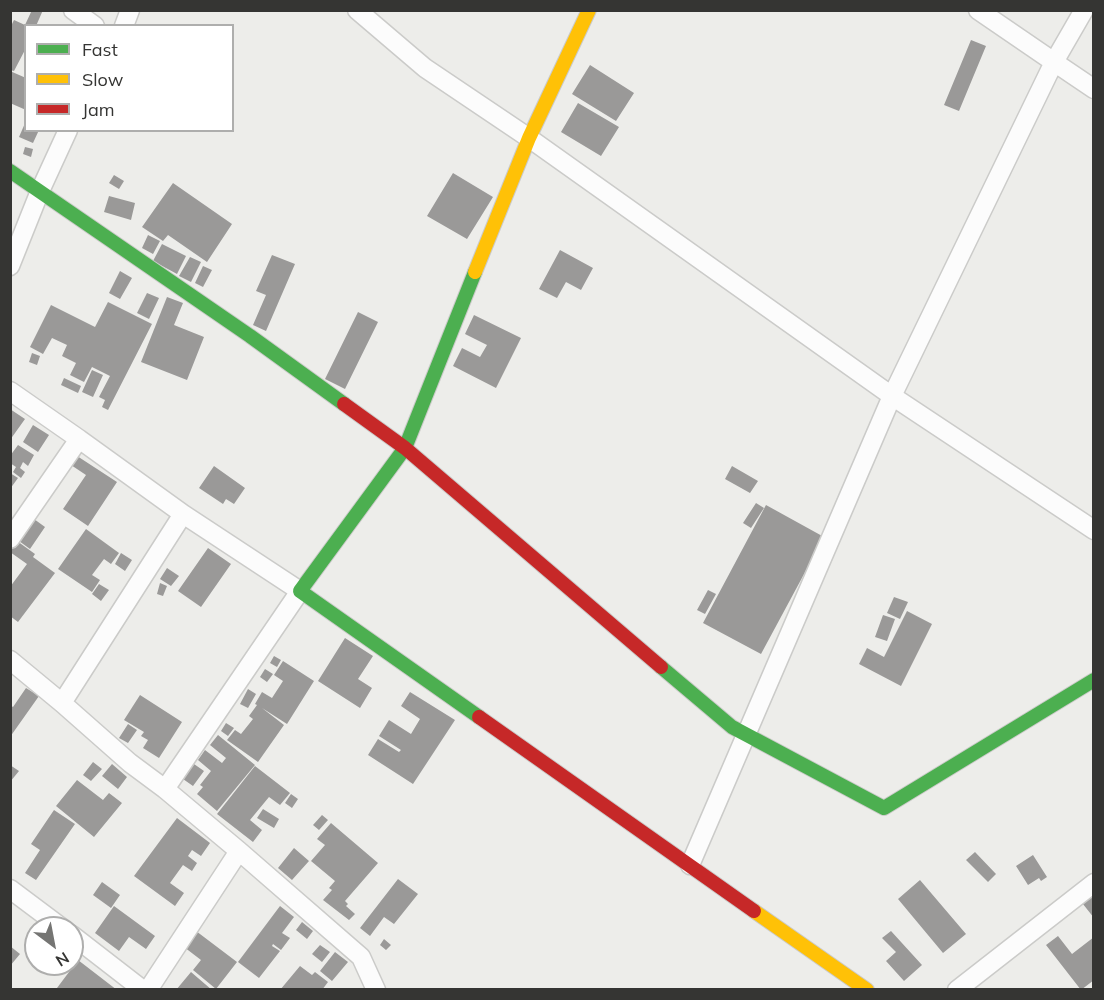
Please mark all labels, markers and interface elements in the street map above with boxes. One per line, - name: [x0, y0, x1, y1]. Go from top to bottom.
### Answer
- legend: [24, 24, 234, 132]
- text: Fast: [82, 38, 118, 61]
- text: Slow: [82, 68, 123, 91]
- text: Jam: [82, 98, 115, 121]
- north arrow: [24, 916, 84, 976]
- text: N: [52, 948, 73, 971]

